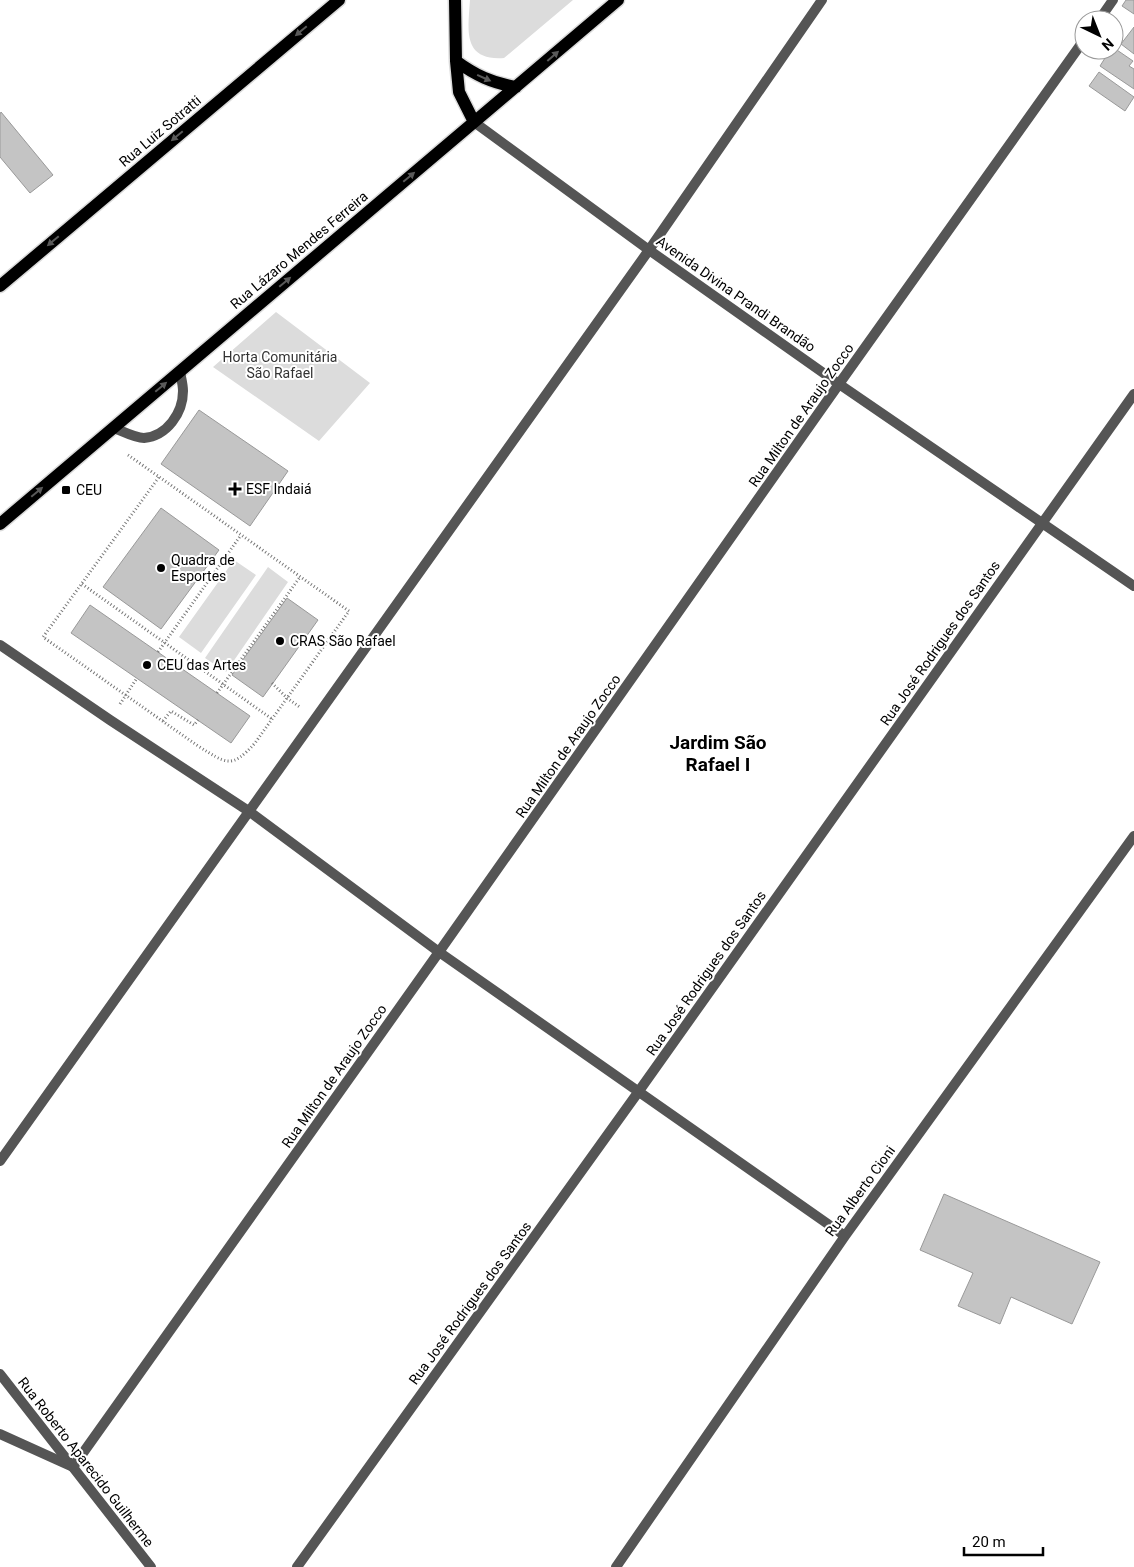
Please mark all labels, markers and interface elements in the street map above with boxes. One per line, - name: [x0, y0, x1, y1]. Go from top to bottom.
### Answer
- north arrow: [1074, 10, 1124, 60]
- one-way arrow: [295, 26, 308, 37]
- text: N: [1099, 35, 1117, 54]
- one-way arrow: [546, 50, 559, 61]
- one-way arrow: [477, 75, 491, 83]
- street label: Rua Luiz Sotratti: [116, 92, 204, 170]
- one-way arrow: [171, 131, 184, 142]
- one-way arrow: [402, 171, 415, 182]
- street label: Rua Lázaro Mendes Ferreira: [227, 188, 371, 312]
- street label: Avenida Divina Prandi Brandão: [654, 233, 818, 355]
- one-way arrow: [47, 235, 59, 246]
- one-way arrow: [279, 277, 291, 288]
- street label: Rua Milton de Araujo Zocco: [745, 340, 857, 490]
- park label: Horta Comunitária São Rafael: [223, 349, 337, 381]
- one-way arrow: [154, 382, 167, 393]
- place label: ESF Indaiá: [246, 481, 312, 497]
- place label: CEU: [76, 482, 102, 498]
- marker: ESF Indaiá: [228, 482, 242, 496]
- marker: CEU: [60, 484, 72, 496]
- one-way arrow: [31, 487, 44, 498]
- place label: Quadra de Esportes: [171, 552, 235, 584]
- street label: Rua José Rodrigues dos Santos: [877, 558, 1003, 728]
- marker: Quadra de Esportes: [155, 562, 167, 574]
- place label: CRAS São Rafael: [290, 633, 396, 649]
- marker: CRAS São Rafael: [274, 635, 286, 647]
- place label: CEU das Artes: [157, 657, 246, 673]
- marker: CEU das Artes: [141, 659, 153, 671]
- street label: Rua Milton de Araujo Zocco: [512, 671, 624, 821]
- district label: Jardim São Rafael I: [669, 731, 767, 776]
- street label: Rua José Rodrigues dos Santos: [643, 888, 769, 1058]
- street label: Rua Milton de Araujo Zocco: [278, 1001, 390, 1151]
- street label: Rua Alberto Cioni: [822, 1143, 898, 1239]
- street label: Rua José Rodrigues dos Santos: [405, 1218, 535, 1388]
- street label: Rua Roberto Aparecido Guilherme: [15, 1374, 157, 1550]
- scale bar: [964, 1524, 1043, 1556]
- text: 20 m: [972, 1533, 1006, 1551]

